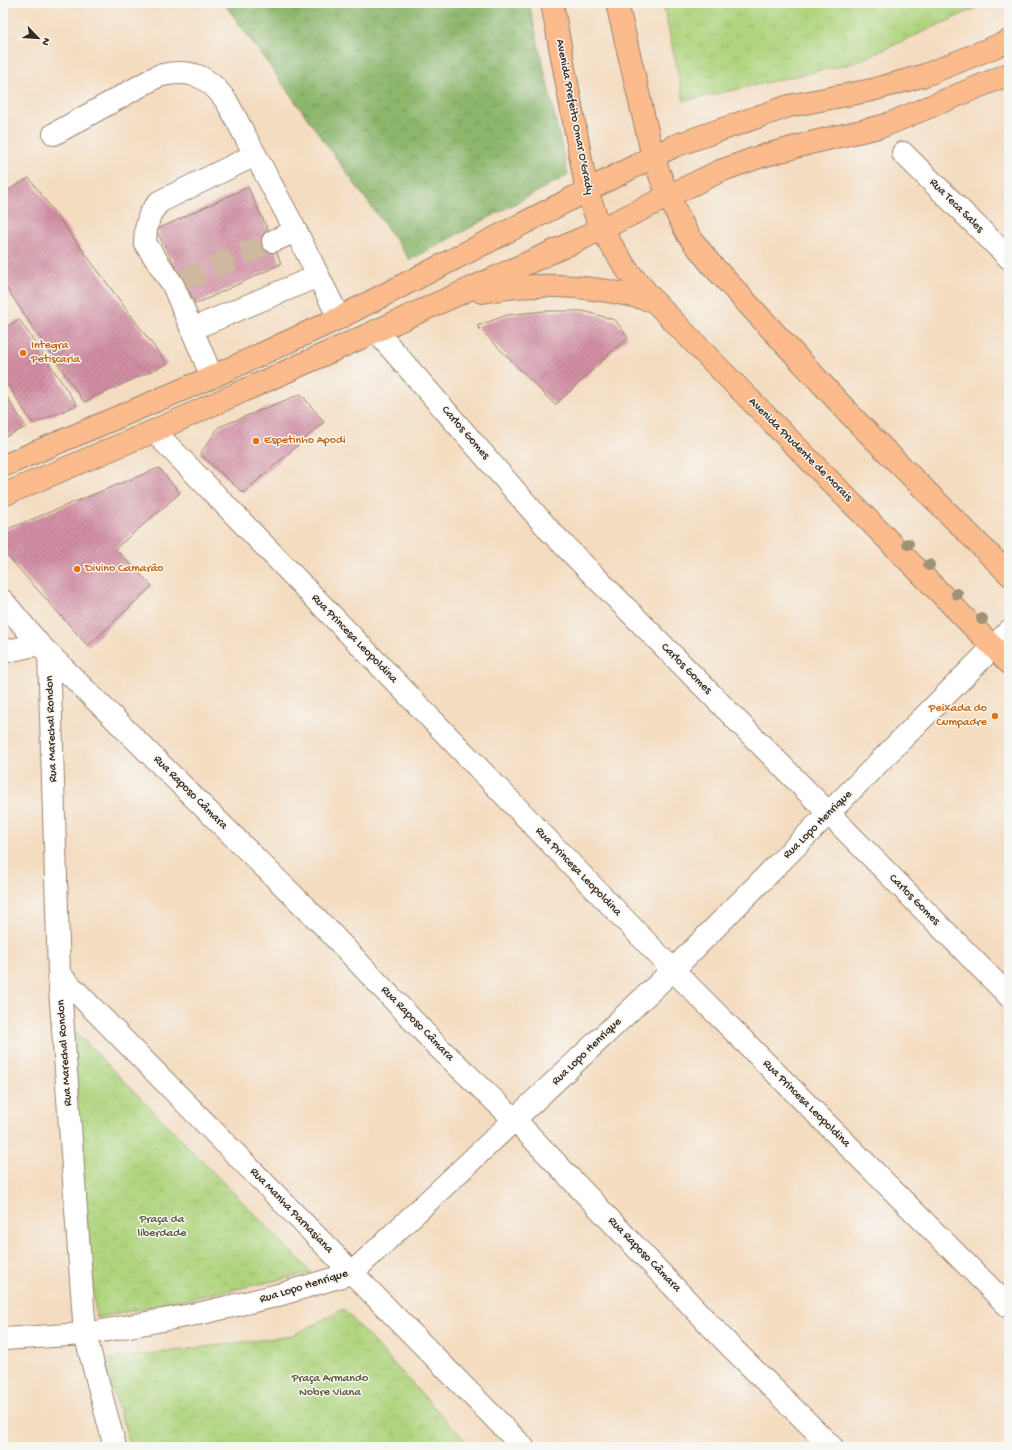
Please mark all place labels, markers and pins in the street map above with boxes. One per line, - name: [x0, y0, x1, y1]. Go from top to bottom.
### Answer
- place label: Integra Petiscaria: [30, 339, 80, 367]
- marker: Integra Petiscaria: [18, 348, 28, 358]
- place label: Espetinho Apodi: [264, 434, 346, 448]
- marker: Espetinho Apodi: [251, 436, 261, 446]
- place label: Divino Camarão: [84, 562, 164, 576]
- marker: Divino Camarão: [72, 564, 82, 574]
- place label: Peixada do Cumpadre: [928, 702, 988, 730]
- marker: Peixada do Cumpadre: [990, 711, 1000, 721]

